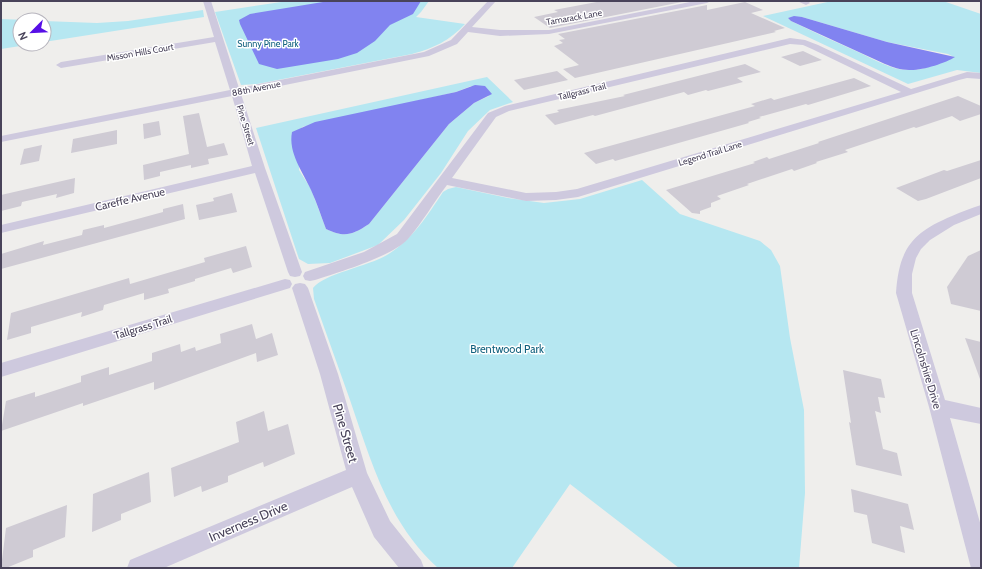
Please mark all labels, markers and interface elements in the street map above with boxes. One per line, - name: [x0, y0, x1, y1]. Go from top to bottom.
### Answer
- street label: Tamarack Lane: [545, 7, 603, 27]
- north arrow: [12, 12, 52, 52]
- text: N: [15, 30, 31, 42]
- park label: Sunny Pine Park: [237, 38, 299, 49]
- street label: Misson Hills Court: [106, 41, 174, 63]
- street label: 88th Avenue: [231, 78, 282, 98]
- street label: Tallgrass Trail: [557, 80, 608, 102]
- street label: Pine Street: [235, 103, 257, 147]
- street label: Legend Trail Lane: [677, 138, 743, 168]
- street label: Careffe Avenue: [94, 184, 167, 214]
- street label: Tallgrass Trail: [112, 311, 174, 342]
- street label: Lincolnshire Drive: [907, 327, 945, 411]
- park label: Brentwood Park: [470, 342, 544, 356]
- street label: Pine Street: [330, 402, 362, 465]
- street label: Inverness Drive: [206, 497, 290, 545]

